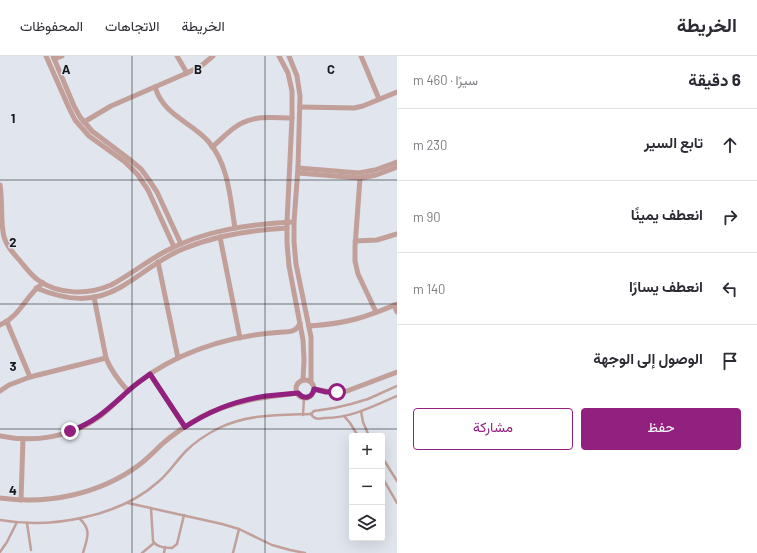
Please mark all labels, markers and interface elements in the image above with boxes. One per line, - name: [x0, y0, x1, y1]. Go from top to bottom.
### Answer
- text: الخريطة: [677, 13, 737, 36]
- text: المحفوظات: [20, 17, 83, 34]
- text: الاتجاهات: [105, 17, 159, 34]
- text: الخريطة: [181, 17, 225, 34]
- text: A: [62, 61, 71, 77]
- text: B: [194, 61, 202, 77]
- text: C: [327, 61, 335, 77]
- text: 6 دقيقة: [688, 69, 741, 89]
- text: سيرًا · 460 m: [413, 72, 478, 88]
- text: 1: [11, 110, 15, 126]
- text: تابع السير: [644, 133, 703, 151]
- icon: ahead: [719, 134, 741, 156]
- text: 230 m: [413, 137, 447, 153]
- text: انعطف يمينًا: [631, 205, 703, 223]
- icon: right: [719, 206, 741, 228]
- text: 90 m: [413, 209, 441, 225]
- text: 2: [9, 234, 17, 250]
- text: انعطف يسارًا: [629, 277, 703, 295]
- icon: left: [719, 278, 741, 300]
- text: 140 m: [413, 281, 445, 297]
- text: الوصول إلى الوجهة: [593, 349, 703, 367]
- icon: arrive: [719, 350, 741, 372]
- text: 3: [9, 358, 17, 374]
- route start: [328, 383, 346, 401]
- button: مشاركة: [413, 408, 573, 450]
- button: حفظ: [581, 408, 741, 450]
- route end: [61, 422, 79, 440]
- map controls: [349, 433, 385, 541]
- button: +: [349, 433, 385, 469]
- button: −: [349, 469, 385, 505]
- text: 4: [9, 482, 17, 498]
- button: layers: [349, 505, 385, 541]

